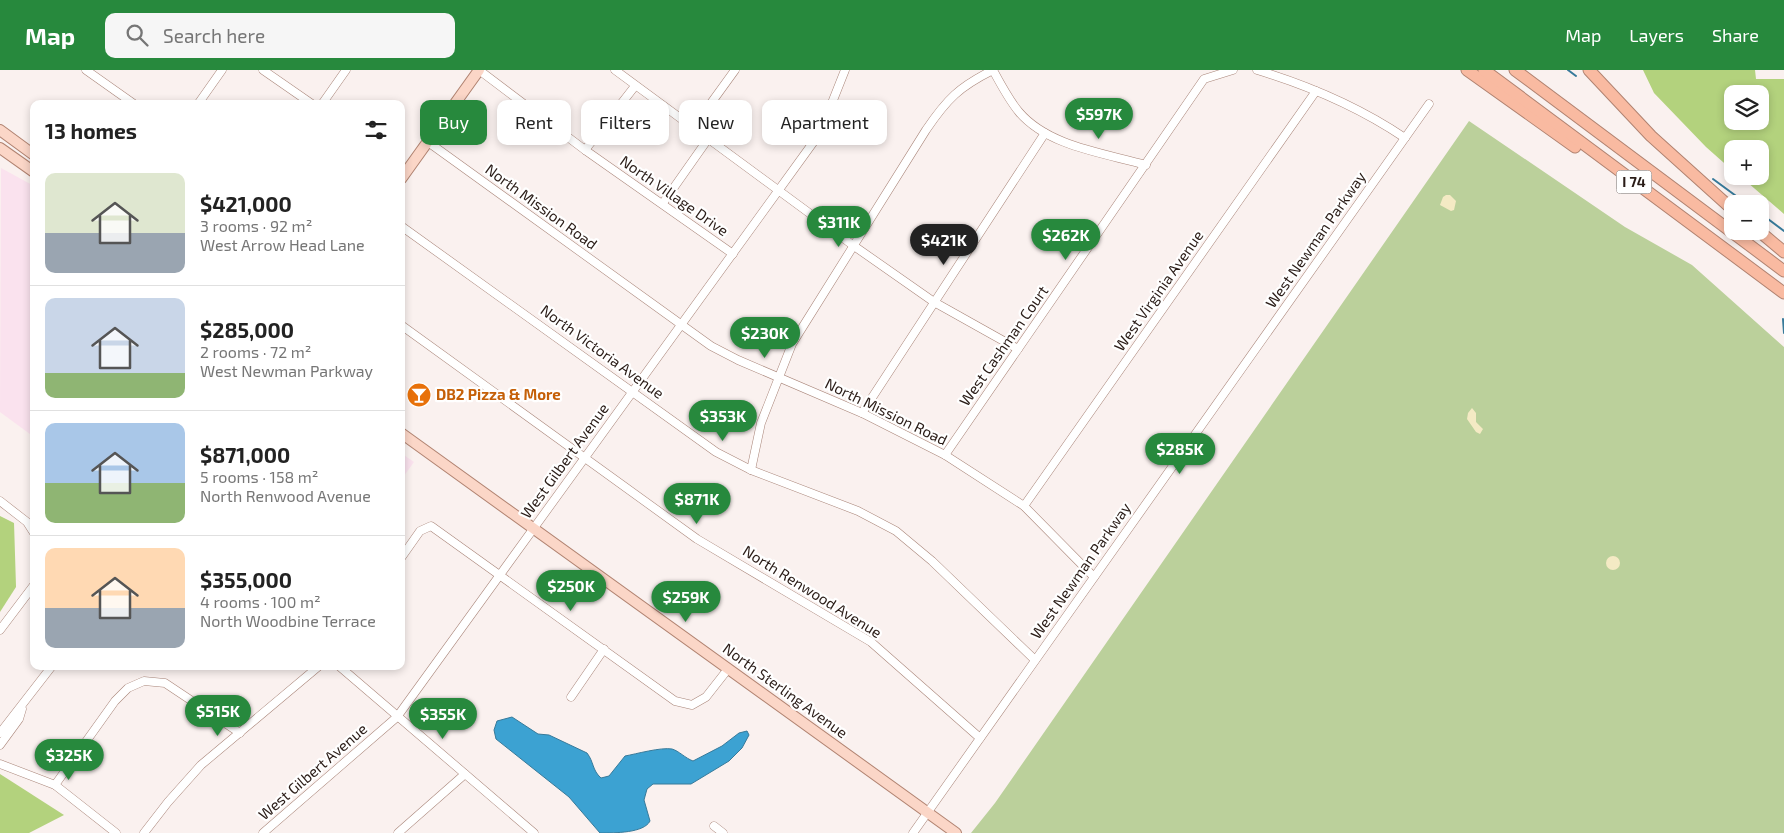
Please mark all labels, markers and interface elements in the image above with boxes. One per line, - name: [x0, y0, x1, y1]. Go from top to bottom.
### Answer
- search box: [105, 13, 455, 58]
- text: Map: [25, 21, 75, 50]
- icon: search: [123, 21, 151, 49]
- text: Search here: [163, 24, 265, 47]
- text: Map: [1565, 24, 1601, 46]
- text: Layers: [1629, 24, 1684, 46]
- text: Share: [1712, 24, 1759, 46]
- map controls: [1724, 85, 1769, 240]
- button: layers: [1724, 85, 1769, 130]
- pin: $597K: [1064, 98, 1134, 140]
- chip: Buy: [420, 100, 487, 145]
- chip: Rent: [497, 100, 571, 145]
- chip: Filters: [581, 100, 669, 145]
- chip: New: [679, 100, 752, 145]
- chip: Apartment: [762, 100, 887, 145]
- text: $597K: [1076, 104, 1122, 123]
- icon: filters: [362, 116, 390, 144]
- text: 13 homes: [45, 118, 137, 143]
- button: +: [1724, 140, 1769, 185]
- street label: North Village Drive: [617, 151, 732, 239]
- street label: North Mission Road: [482, 160, 601, 253]
- street label: West Newman Parkway: [1261, 168, 1369, 311]
- road number: I 74: [1616, 170, 1652, 194]
- text: $421,000: [200, 191, 292, 216]
- icon: home: [85, 193, 145, 253]
- button: −: [1724, 195, 1769, 240]
- pin: $311K: [804, 206, 874, 248]
- text: $311K: [818, 212, 860, 231]
- text: 3 rooms · 92 m²: [200, 216, 312, 235]
- pin: $262K: [1031, 218, 1101, 261]
- pin: $421K: [909, 224, 979, 266]
- text: $262K: [1042, 225, 1090, 244]
- street label: West Virginia Avenue: [1110, 227, 1207, 354]
- text: $421K: [921, 230, 967, 249]
- text: West Arrow Head Lane: [200, 235, 365, 254]
- street label: West Cashman Court: [955, 282, 1052, 409]
- street label: North Victoria Avenue: [537, 300, 668, 402]
- pin: $230K: [730, 316, 800, 359]
- text: $285,000: [200, 317, 294, 342]
- icon: home: [85, 318, 145, 378]
- text: $230K: [741, 323, 789, 342]
- text: 2 rooms · 72 m²: [200, 342, 311, 361]
- text: West Newman Parkway: [200, 361, 373, 380]
- street label: North Mission Road: [822, 374, 951, 449]
- bar icon: DB2 Pizza & More: [406, 382, 432, 408]
- place label: DB2 Pizza & More: [436, 385, 561, 403]
- street label: West Gilbert Avenue: [516, 399, 612, 521]
- pin: $353K: [688, 400, 758, 442]
- text: $353K: [700, 406, 746, 425]
- pin: $285K: [1145, 432, 1215, 475]
- text: $285K: [1156, 439, 1204, 458]
- text: $871,000: [200, 442, 290, 467]
- icon: home: [85, 443, 145, 503]
- text: 5 rooms · 158 m²: [200, 467, 318, 486]
- pin: $871K: [662, 482, 732, 525]
- text: North Renwood Avenue: [200, 486, 371, 505]
- text: $871K: [675, 489, 719, 508]
- street label: West Newman Parkway: [1026, 499, 1134, 642]
- street label: North Renwood Avenue: [740, 541, 885, 641]
- text: $355,000: [200, 567, 292, 592]
- icon: home: [85, 568, 145, 628]
- pin: $250K: [536, 570, 606, 612]
- text: $250K: [547, 576, 595, 595]
- pin: $259K: [651, 580, 721, 623]
- text: $259K: [663, 587, 710, 606]
- text: 4 rooms · 100 m²: [200, 592, 321, 611]
- text: North Woodbine Terrace: [200, 611, 376, 630]
- street label: North Sterling Avenue: [720, 639, 851, 741]
- pin: $515K: [183, 694, 253, 737]
- pin: $355K: [408, 698, 478, 740]
- text: $515K: [196, 701, 240, 720]
- text: $355K: [420, 704, 466, 723]
- street label: West Gilbert Avenue: [254, 719, 370, 823]
- pin: $325K: [34, 738, 104, 781]
- text: $325K: [46, 745, 92, 764]

